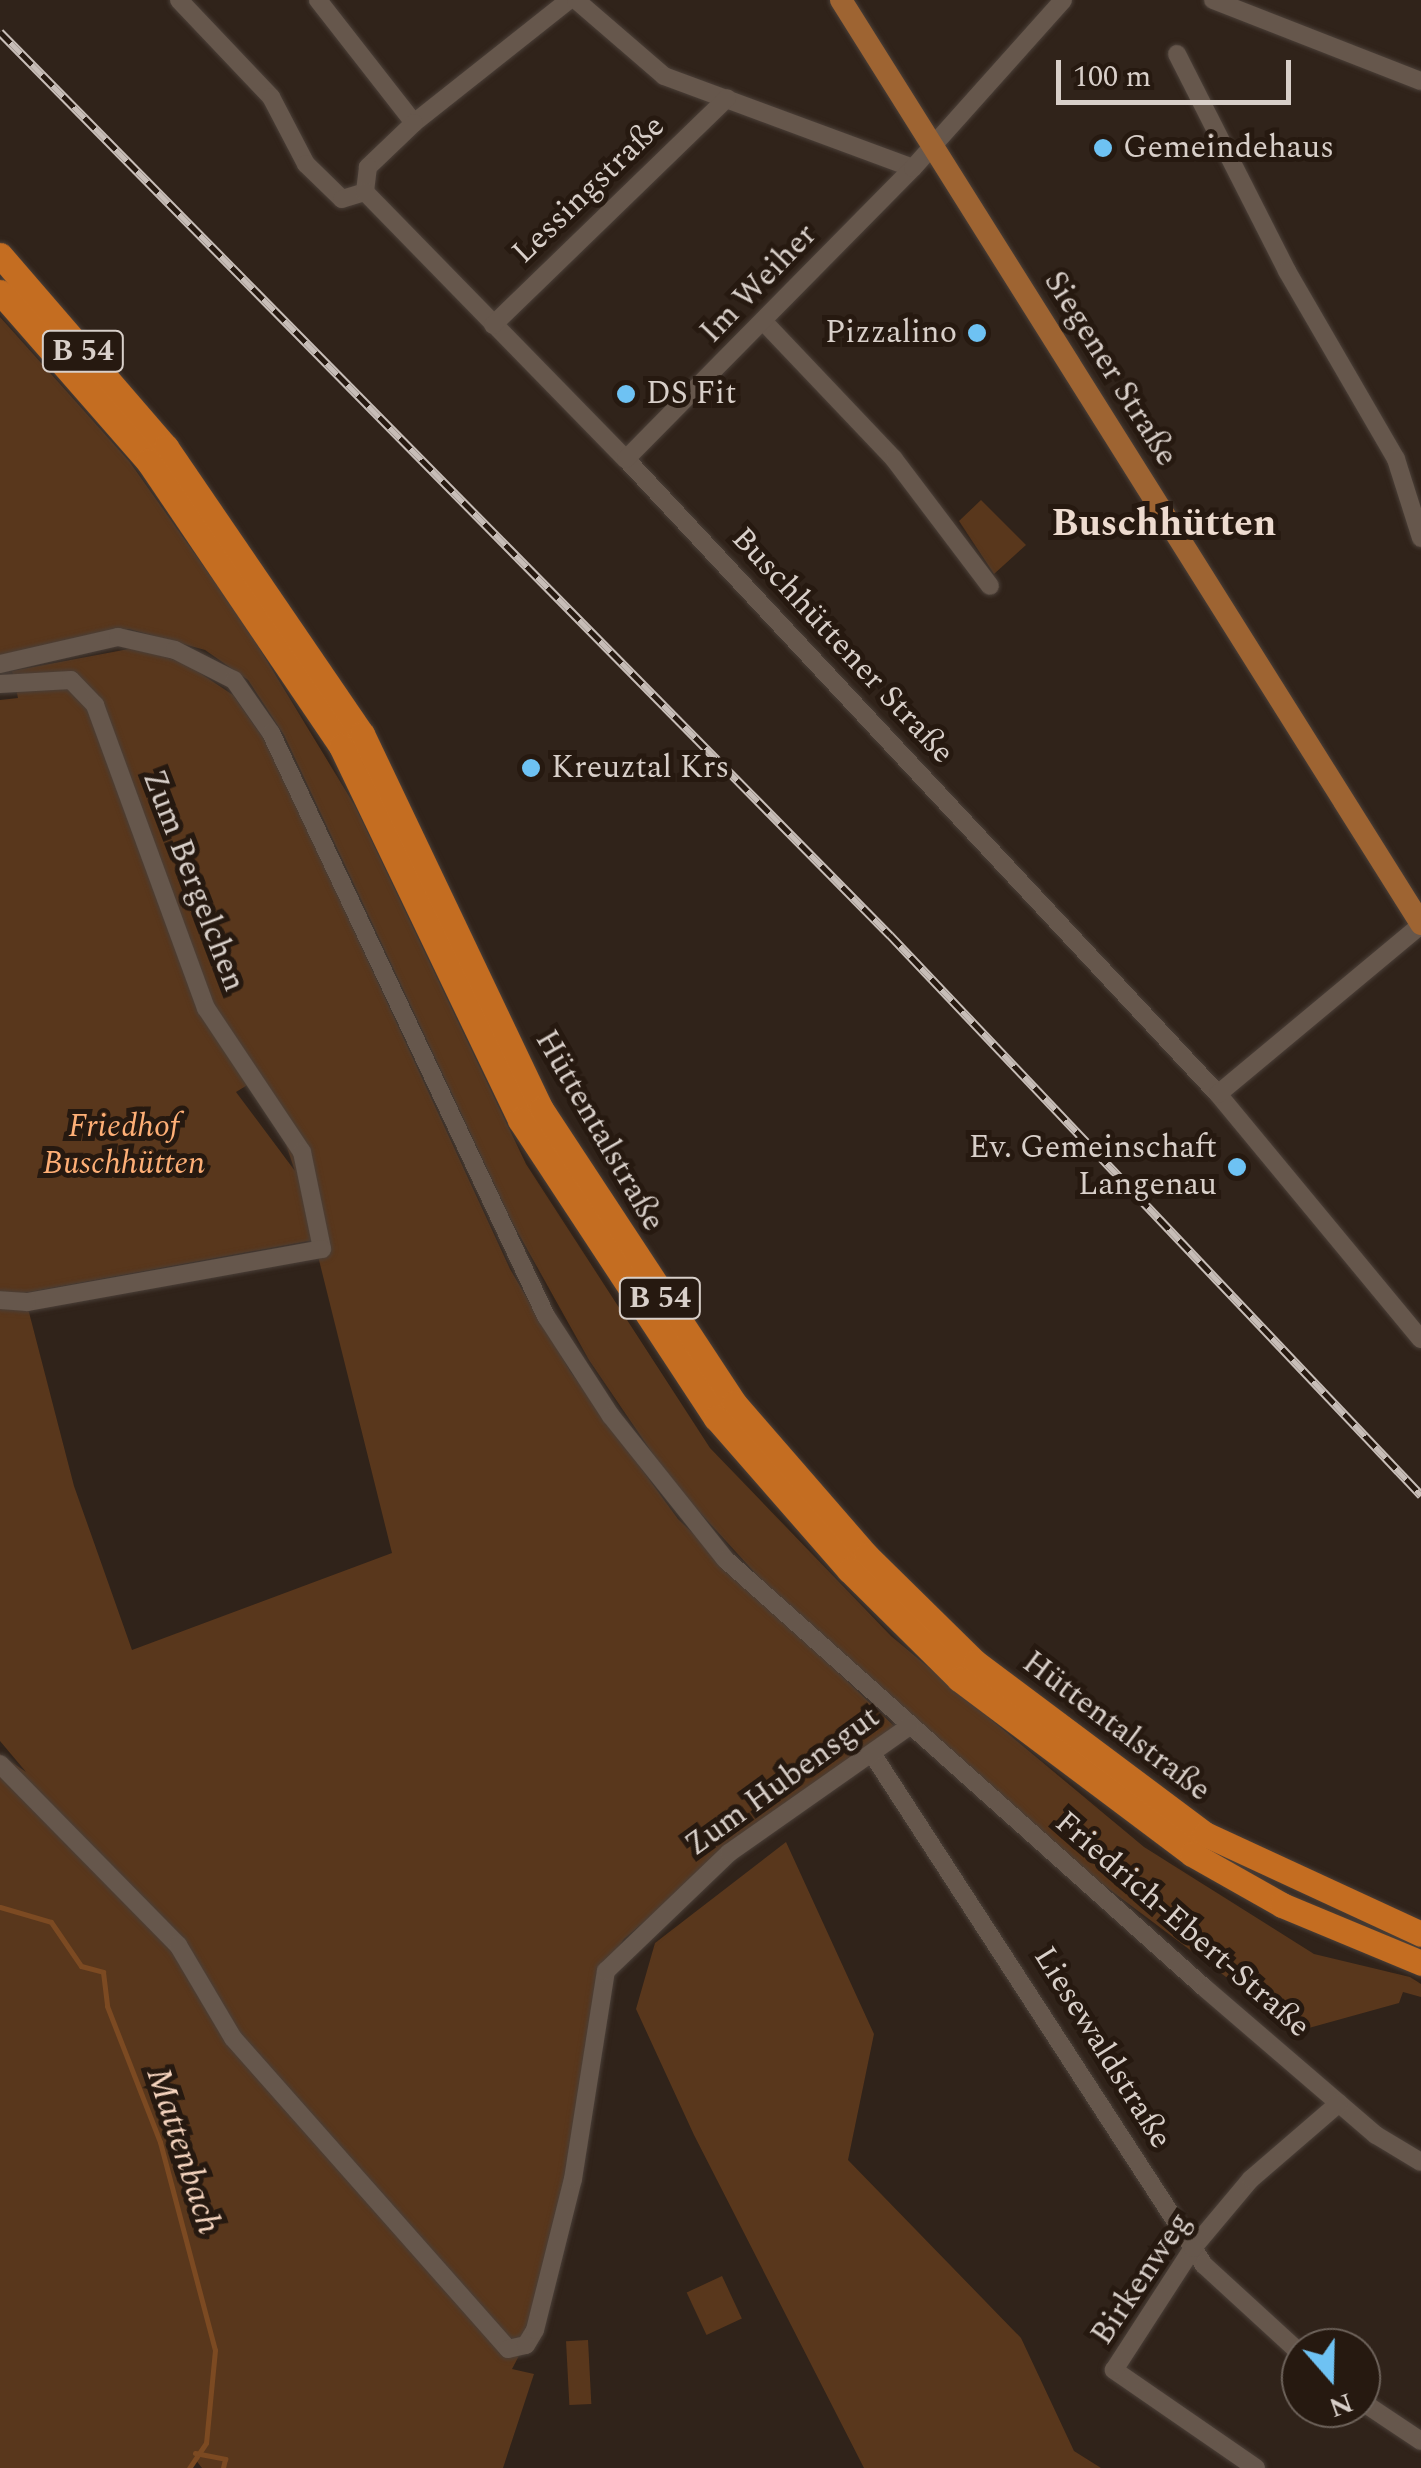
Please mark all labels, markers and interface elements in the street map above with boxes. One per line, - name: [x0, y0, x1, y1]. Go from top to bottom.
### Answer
- scale bar: [1061, 40, 1296, 102]
- text: 100 m: [1073, 54, 1151, 100]
- street label: Lessingstraße: [505, 108, 673, 272]
- place label: Gemeindehaus: [1123, 129, 1334, 167]
- marker: Gemeindehaus: [1092, 137, 1114, 159]
- street label: Im Weiher: [693, 216, 825, 352]
- street label: Siegener Straße: [1035, 265, 1185, 473]
- place label: Pizzalino: [825, 314, 957, 352]
- marker: Pizzalino: [966, 322, 988, 344]
- road number: B 54: [41, 326, 126, 376]
- place label: DS Fit: [646, 375, 736, 413]
- marker: DS Fit: [615, 383, 637, 405]
- district label: Buschhütten: [1052, 502, 1276, 548]
- street label: Buschhüttener Straße: [723, 520, 961, 772]
- place label: Kreuztal Krs: [551, 749, 729, 787]
- marker: Kreuztal Krs: [520, 757, 542, 779]
- street label: Zum Bergelchen: [133, 765, 253, 997]
- street label: Hüttentalstraße: [526, 1024, 672, 1238]
- park label: Friedhof Buschhütten: [43, 1109, 205, 1184]
- place label: Ev. Gemeinschaft Langenau: [969, 1130, 1217, 1205]
- marker: Ev. Gemeinschaft Langenau: [1226, 1156, 1248, 1178]
- road number: B 54: [618, 1273, 702, 1323]
- street label: Hüttentalstraße: [1014, 1644, 1218, 1810]
- street label: Zum Hubensgut: [678, 1699, 888, 1865]
- street label: Friedrich-Ebert-Straße: [1047, 1804, 1317, 2046]
- street label: Liesewaldstraße: [1025, 1940, 1179, 2156]
- water label: Mattenbach: [136, 2062, 230, 2240]
- street label: Birkenweg: [1084, 2205, 1200, 2353]
- north arrow: [1281, 2328, 1381, 2428]
- text: N: [1323, 2381, 1359, 2429]

